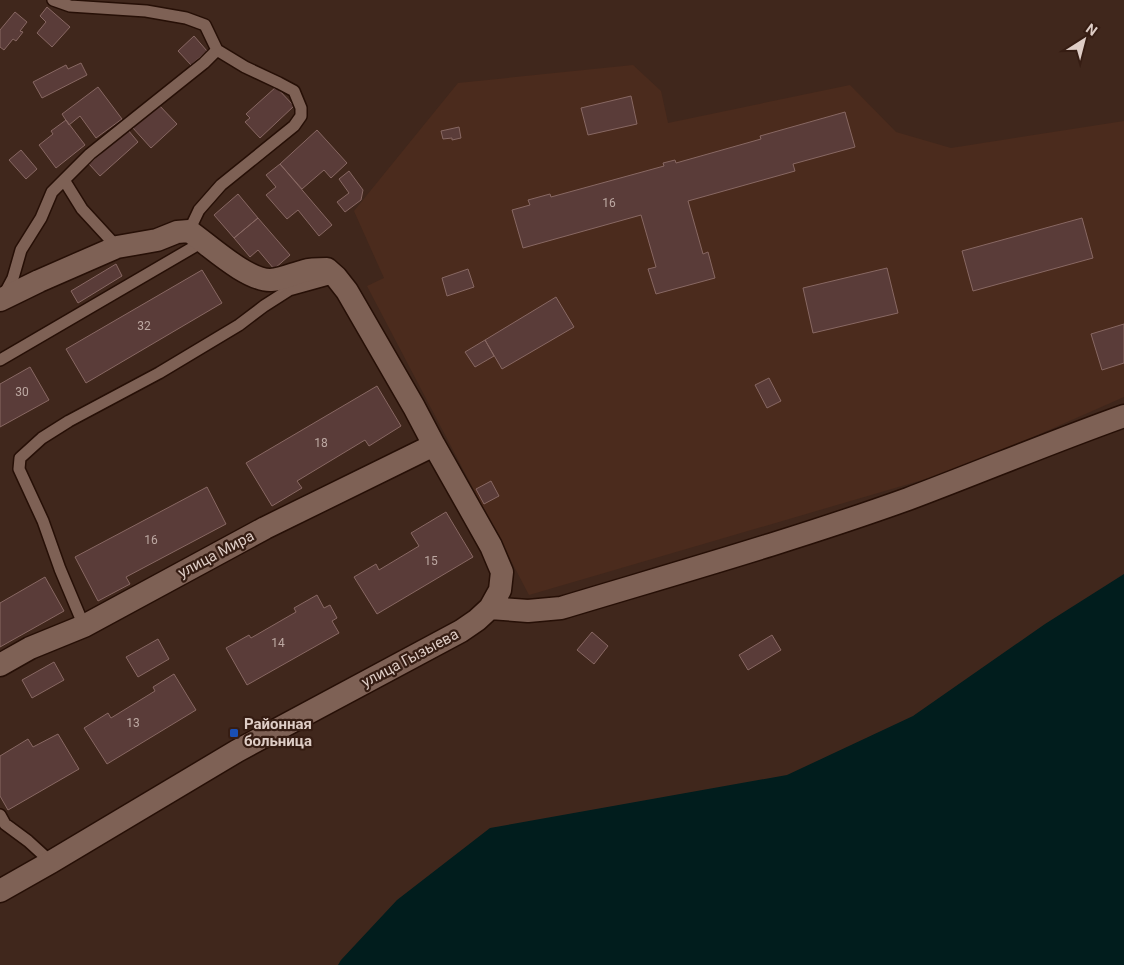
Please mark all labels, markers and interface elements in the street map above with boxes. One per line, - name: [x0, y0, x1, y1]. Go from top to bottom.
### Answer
- north arrow: [1059, 15, 1109, 65]
- text: N: [1083, 20, 1100, 39]
- house number: 16: [602, 196, 616, 210]
- house number: 32: [137, 319, 151, 333]
- house number: 30: [15, 385, 29, 399]
- house number: 18: [314, 436, 328, 450]
- street label: улица Мира: [175, 527, 257, 581]
- house number: 16: [144, 533, 158, 547]
- house number: 15: [424, 554, 438, 568]
- street label: улица Гызыева: [359, 625, 461, 691]
- house number: 14: [271, 636, 285, 650]
- place label: Районная больница: [244, 715, 312, 750]
- house number: 13: [126, 716, 140, 730]
- marker: Районная больница: [228, 727, 240, 739]

